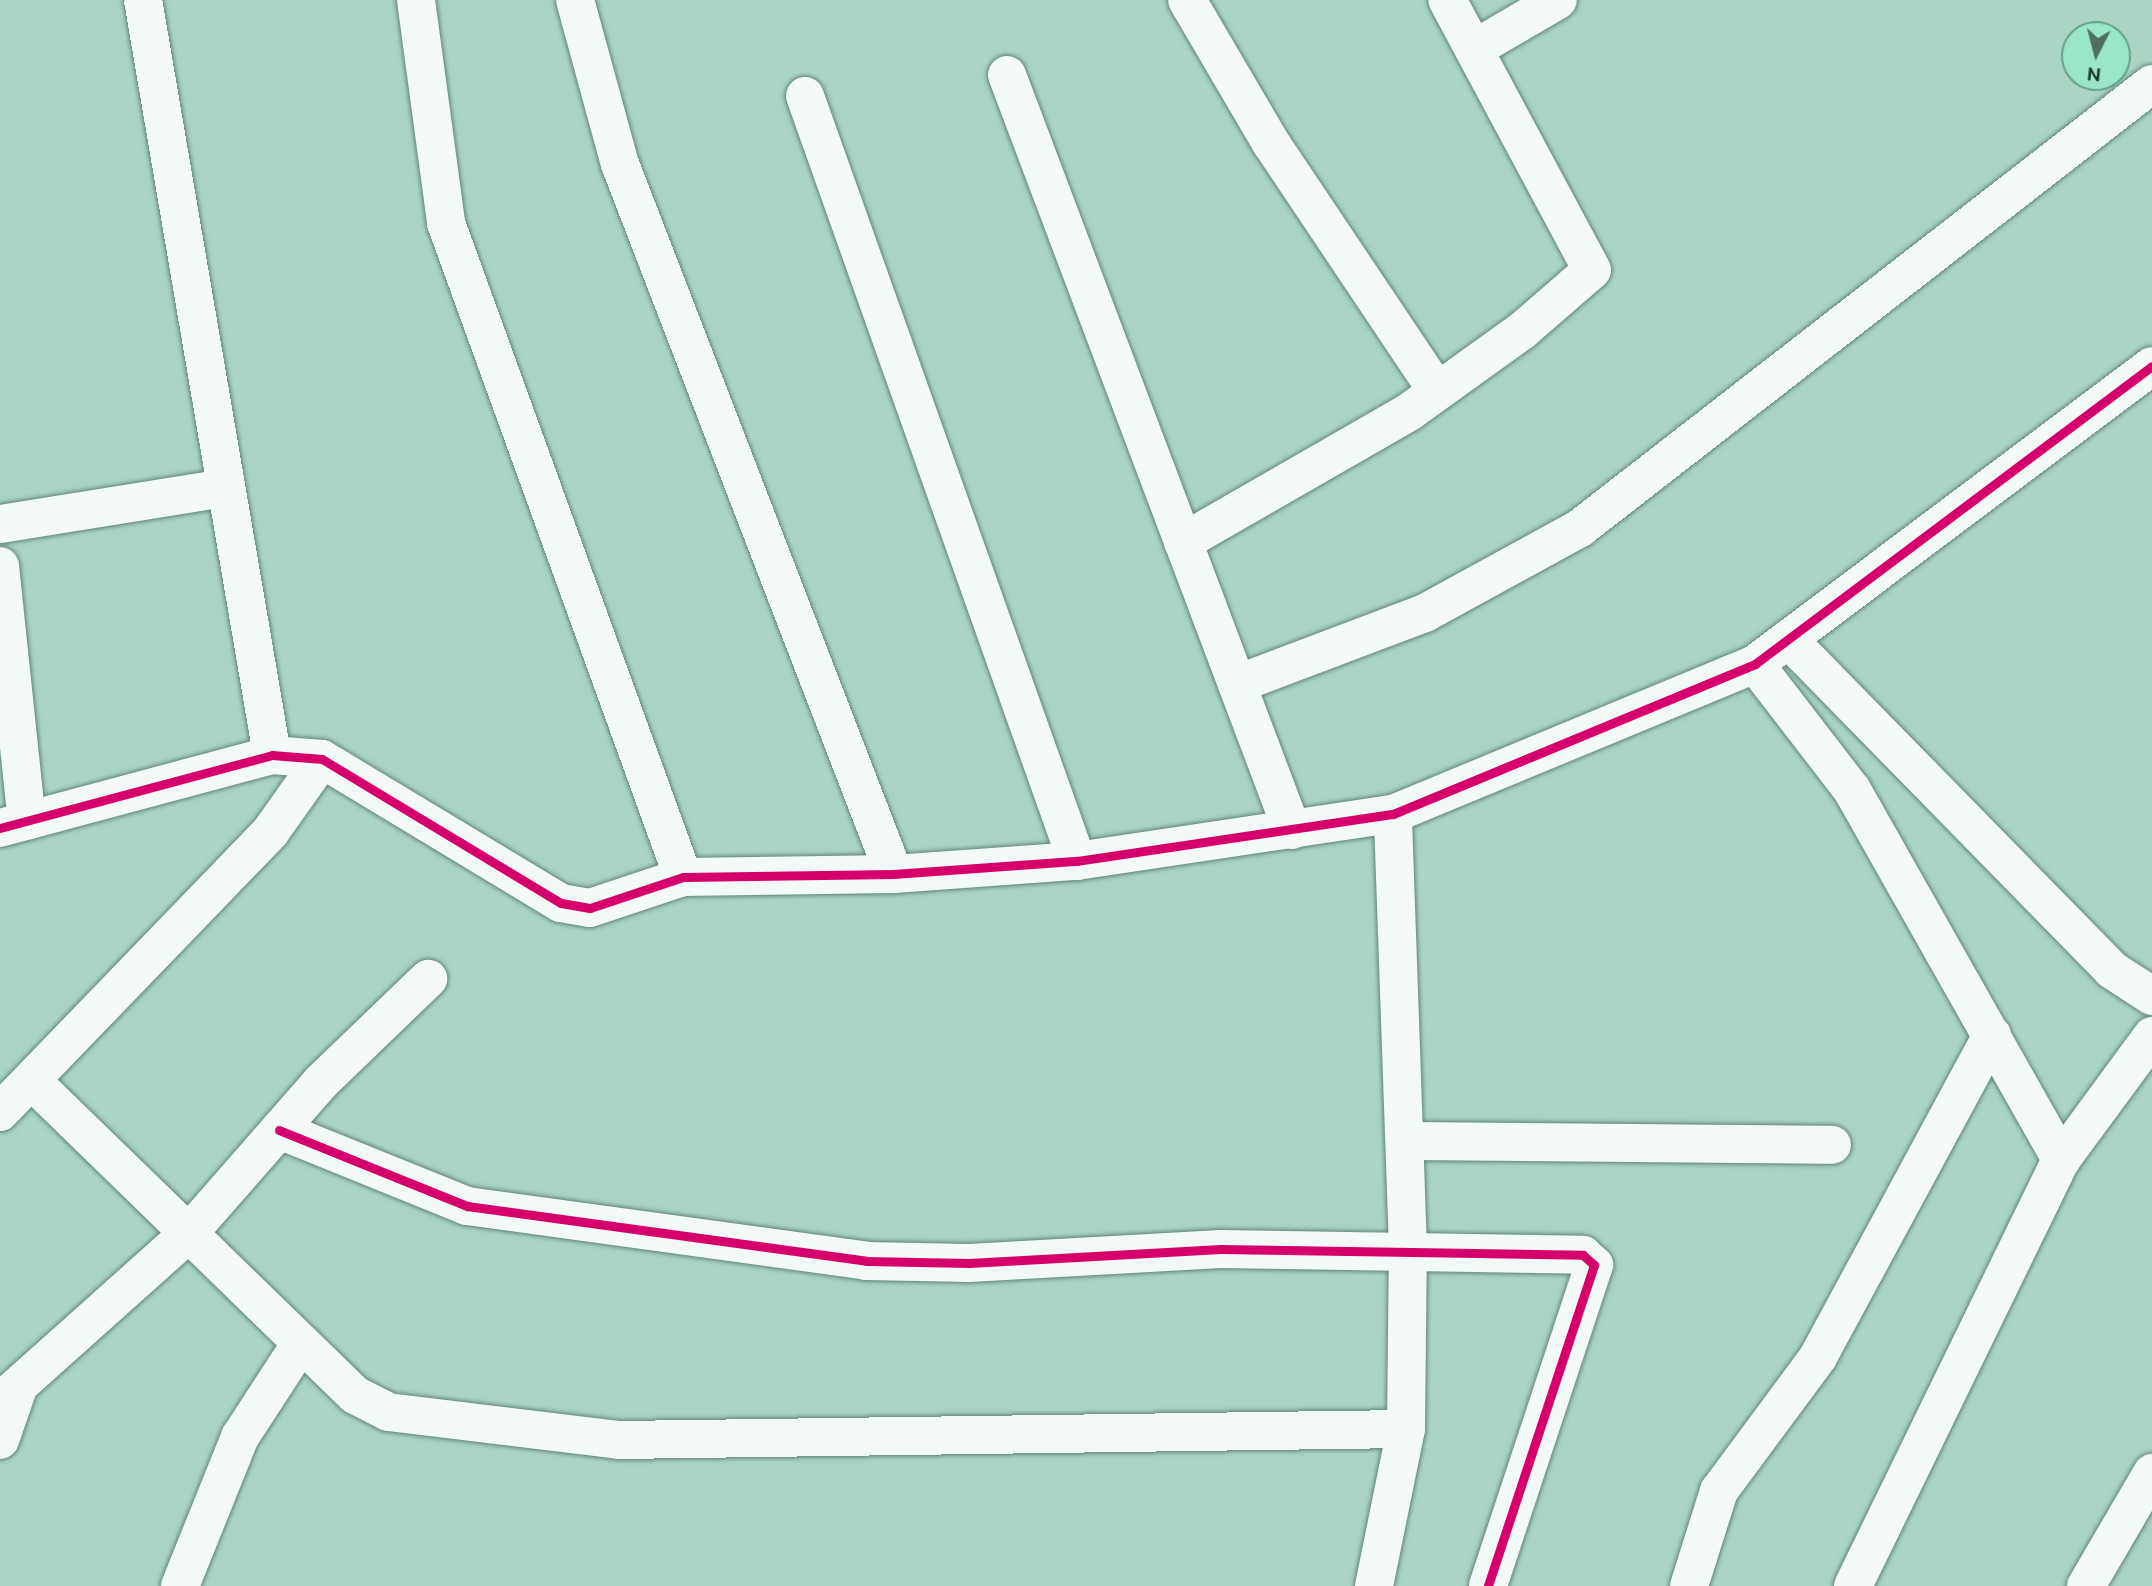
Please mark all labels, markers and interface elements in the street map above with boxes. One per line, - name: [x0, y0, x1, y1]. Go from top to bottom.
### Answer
- north arrow: [2061, 21, 2131, 91]
- text: N: [2086, 63, 2102, 87]

